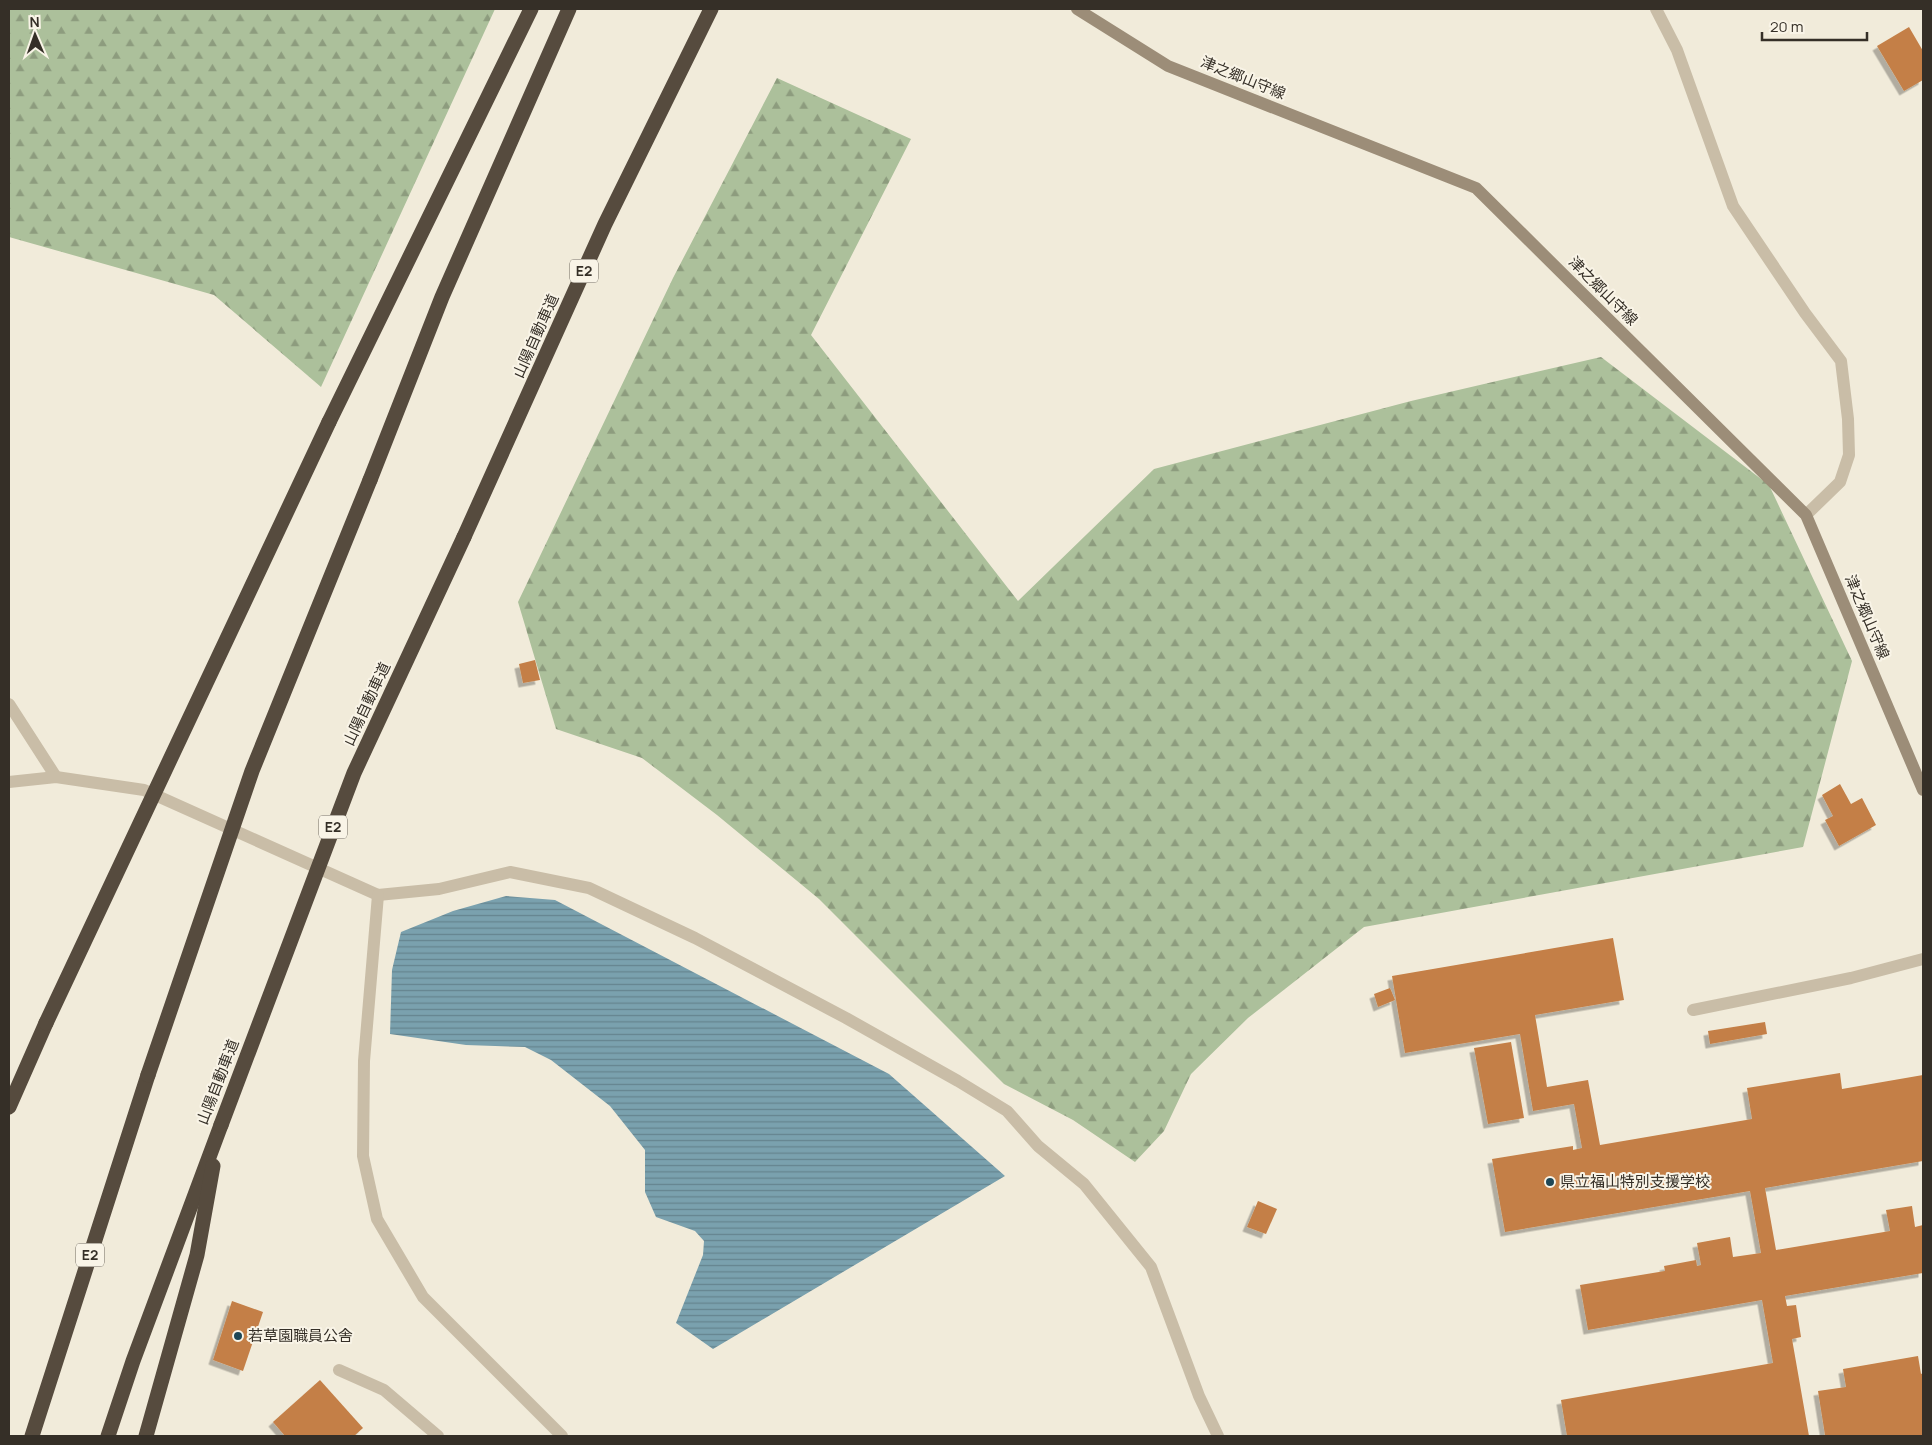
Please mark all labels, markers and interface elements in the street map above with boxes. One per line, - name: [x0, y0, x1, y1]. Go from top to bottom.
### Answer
- north arrow: [10, 10, 60, 60]
- scale bar: [1762, 10, 1867, 42]
- text: N: [29, 12, 40, 31]
- text: 20 m: [1770, 16, 1803, 37]
- street label: 津之郷山守線: [1198, 51, 1289, 104]
- street label: 津之郷山守線: [1564, 251, 1643, 330]
- road number: E2: [570, 260, 598, 282]
- street label: 山陽自動車道: [508, 290, 563, 381]
- street label: 津之郷山守線: [1840, 571, 1895, 662]
- street label: 山陽自動車道: [338, 659, 395, 749]
- road number: E2: [319, 816, 347, 839]
- street label: 山陽自動車道: [192, 1036, 243, 1128]
- place label: 県立福山特別支援学校: [1560, 1171, 1710, 1192]
- marker: 県立福山特別支援学校: [1544, 1176, 1556, 1188]
- road number: E2: [76, 1244, 104, 1266]
- place label: 若草園職員公舎: [248, 1325, 353, 1346]
- marker: 若草園職員公舎: [232, 1330, 244, 1342]

